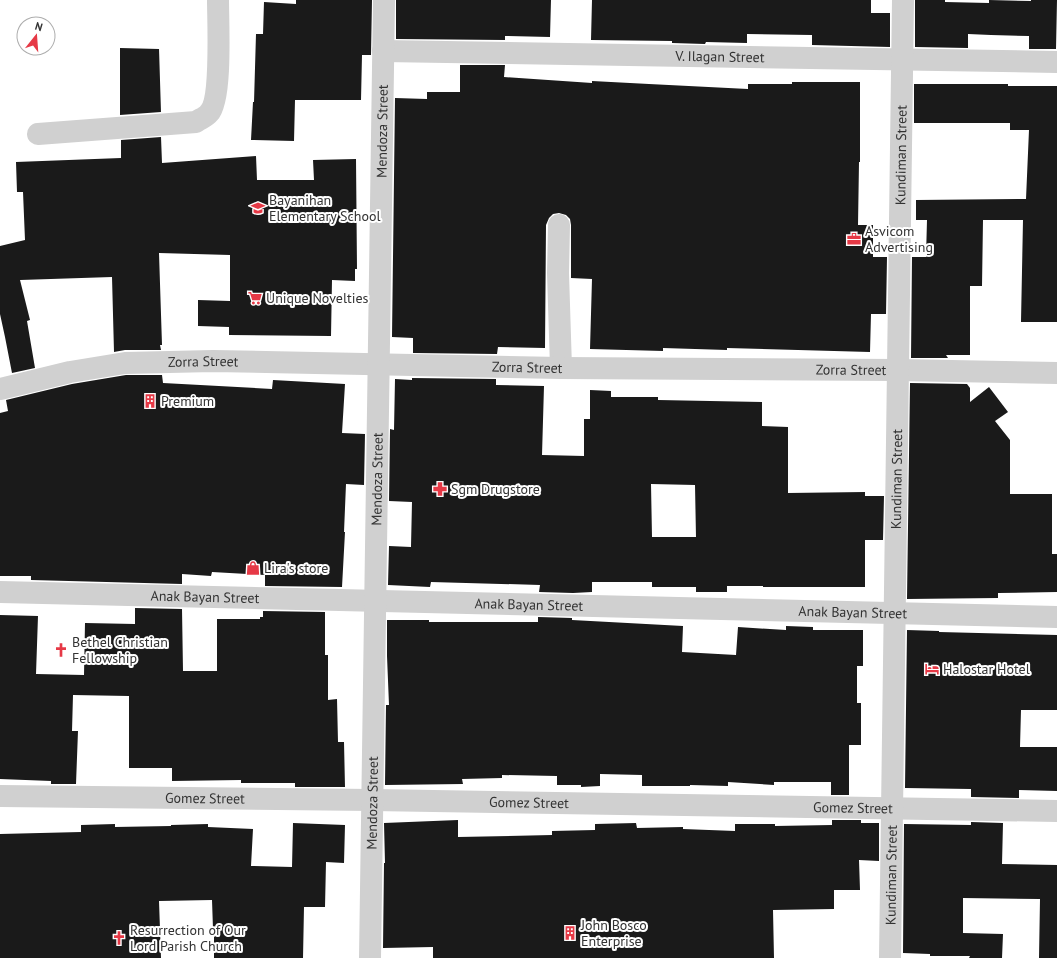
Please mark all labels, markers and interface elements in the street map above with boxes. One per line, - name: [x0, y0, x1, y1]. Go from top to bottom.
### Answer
- north arrow: [16, 16, 56, 56]
- text: N: [33, 19, 44, 34]
- street label: V. Ilagan Street: [674, 47, 765, 66]
- street label: Mendoza Street: [372, 84, 392, 178]
- street label: Kundiman Street: [891, 105, 911, 205]
- place label: Bayanihan Elementary School: [269, 191, 381, 225]
- school or university icon: Bayanihan Elementary School: [250, 200, 266, 216]
- place label: Asvicom Advertising: [865, 222, 933, 256]
- office icon: Asvicom Advertising: [846, 231, 862, 247]
- place label: Unique Novelties: [266, 289, 369, 307]
- supermarket icon: Unique Novelties: [247, 290, 263, 306]
- street label: Zorra Street: [168, 352, 239, 371]
- street label: Zorra Street: [492, 358, 563, 377]
- street label: Zorra Street: [816, 361, 887, 379]
- place label: Premium: [161, 392, 214, 410]
- building icon: Premium: [142, 393, 158, 409]
- street label: Kundiman Street: [887, 429, 906, 529]
- street label: Mendoza Street: [367, 432, 387, 526]
- place label: Sgm Drugstore: [451, 480, 540, 498]
- pharmacy icon: Sgm Drugstore: [432, 481, 448, 497]
- place label: Lira's store: [264, 559, 328, 577]
- shop icon: Lira's store: [245, 560, 261, 576]
- street label: Anak Bayan Street: [150, 587, 260, 607]
- street label: Anak Bayan Street: [474, 594, 584, 615]
- street label: Anak Bayan Street: [798, 602, 908, 622]
- place label: Bethel Christian Fellowship: [72, 633, 168, 667]
- church icon: Bethel Christian Fellowship: [53, 642, 69, 658]
- place label: Halostar Hotel: [943, 660, 1030, 678]
- hotel icon: Halostar Hotel: [924, 661, 940, 677]
- street label: Mendoza Street: [363, 756, 382, 850]
- street label: Gomez Street: [165, 789, 245, 808]
- street label: Gomez Street: [489, 793, 569, 812]
- street label: Gomez Street: [813, 798, 893, 817]
- street label: Kundiman Street: [881, 825, 901, 925]
- place label: John Bosco Enterprise: [580, 916, 647, 950]
- place label: Resurrection of Our Lord Parish Church: [130, 921, 246, 955]
- building icon: John Bosco Enterprise: [562, 925, 578, 941]
- church icon: Resurrection of Our Lord Parish Church: [111, 930, 127, 946]

